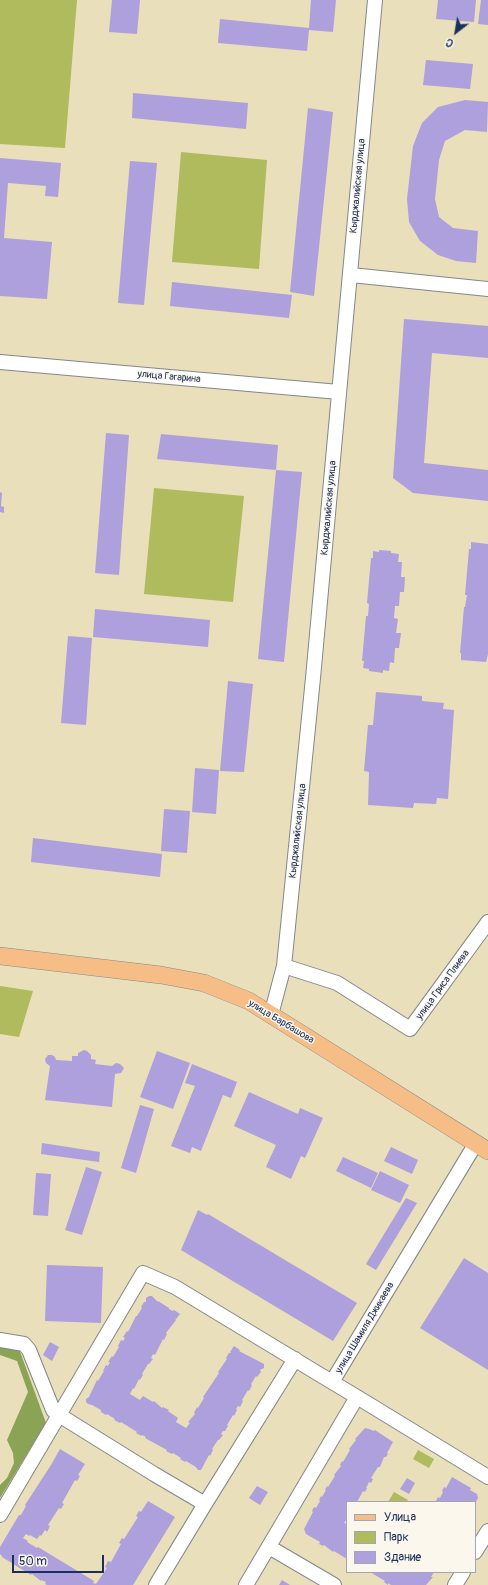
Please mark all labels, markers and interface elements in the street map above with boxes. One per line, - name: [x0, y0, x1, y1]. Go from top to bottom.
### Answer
- north arrow: [436, 12, 476, 52]
- text: С: [443, 35, 456, 50]
- street label: Кырджалийская улица: [348, 138, 368, 234]
- street label: улица Гагарина: [137, 368, 201, 386]
- street label: Кырджалийская улица: [319, 460, 339, 556]
- street label: Кырджалийская улица: [287, 783, 309, 879]
- street label: улица Гриса Плиева: [414, 948, 472, 1022]
- street label: улица Барбашова: [246, 998, 316, 1046]
- street label: улица Шамиля Джикаева: [333, 1280, 397, 1376]
- legend: [346, 1501, 476, 1573]
- text: Улица: [384, 1510, 416, 1525]
- text: Парк: [384, 1530, 409, 1545]
- scale bar: [14, 1547, 106, 1573]
- text: Здание: [384, 1550, 421, 1565]
- text: 50 m: [19, 1554, 47, 1569]

